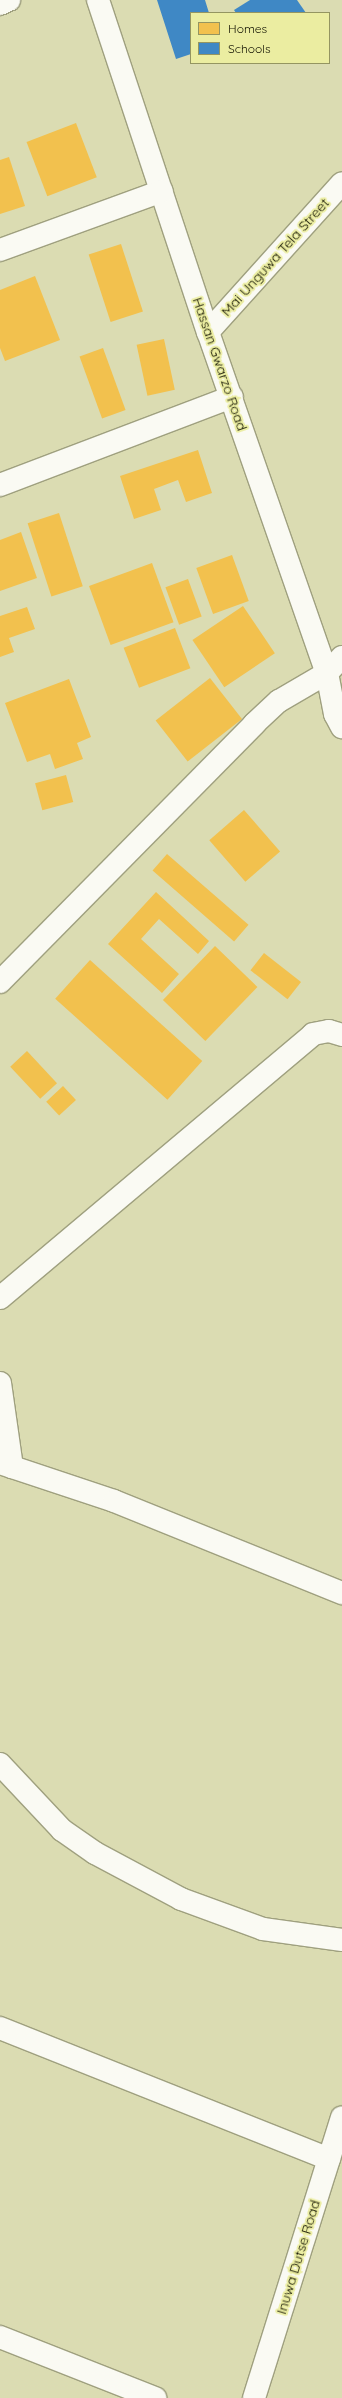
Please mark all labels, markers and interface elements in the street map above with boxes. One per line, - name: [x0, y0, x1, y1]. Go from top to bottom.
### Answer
- legend: [190, 12, 330, 64]
- text: Homes: [228, 21, 267, 36]
- text: Schools: [228, 41, 271, 56]
- street label: Mai Unguwa Tela Street: [218, 195, 332, 319]
- street label: Hassan Gwarzo Road: [189, 295, 251, 433]
- street label: Inuwa Dutse Road: [273, 2198, 323, 2316]

